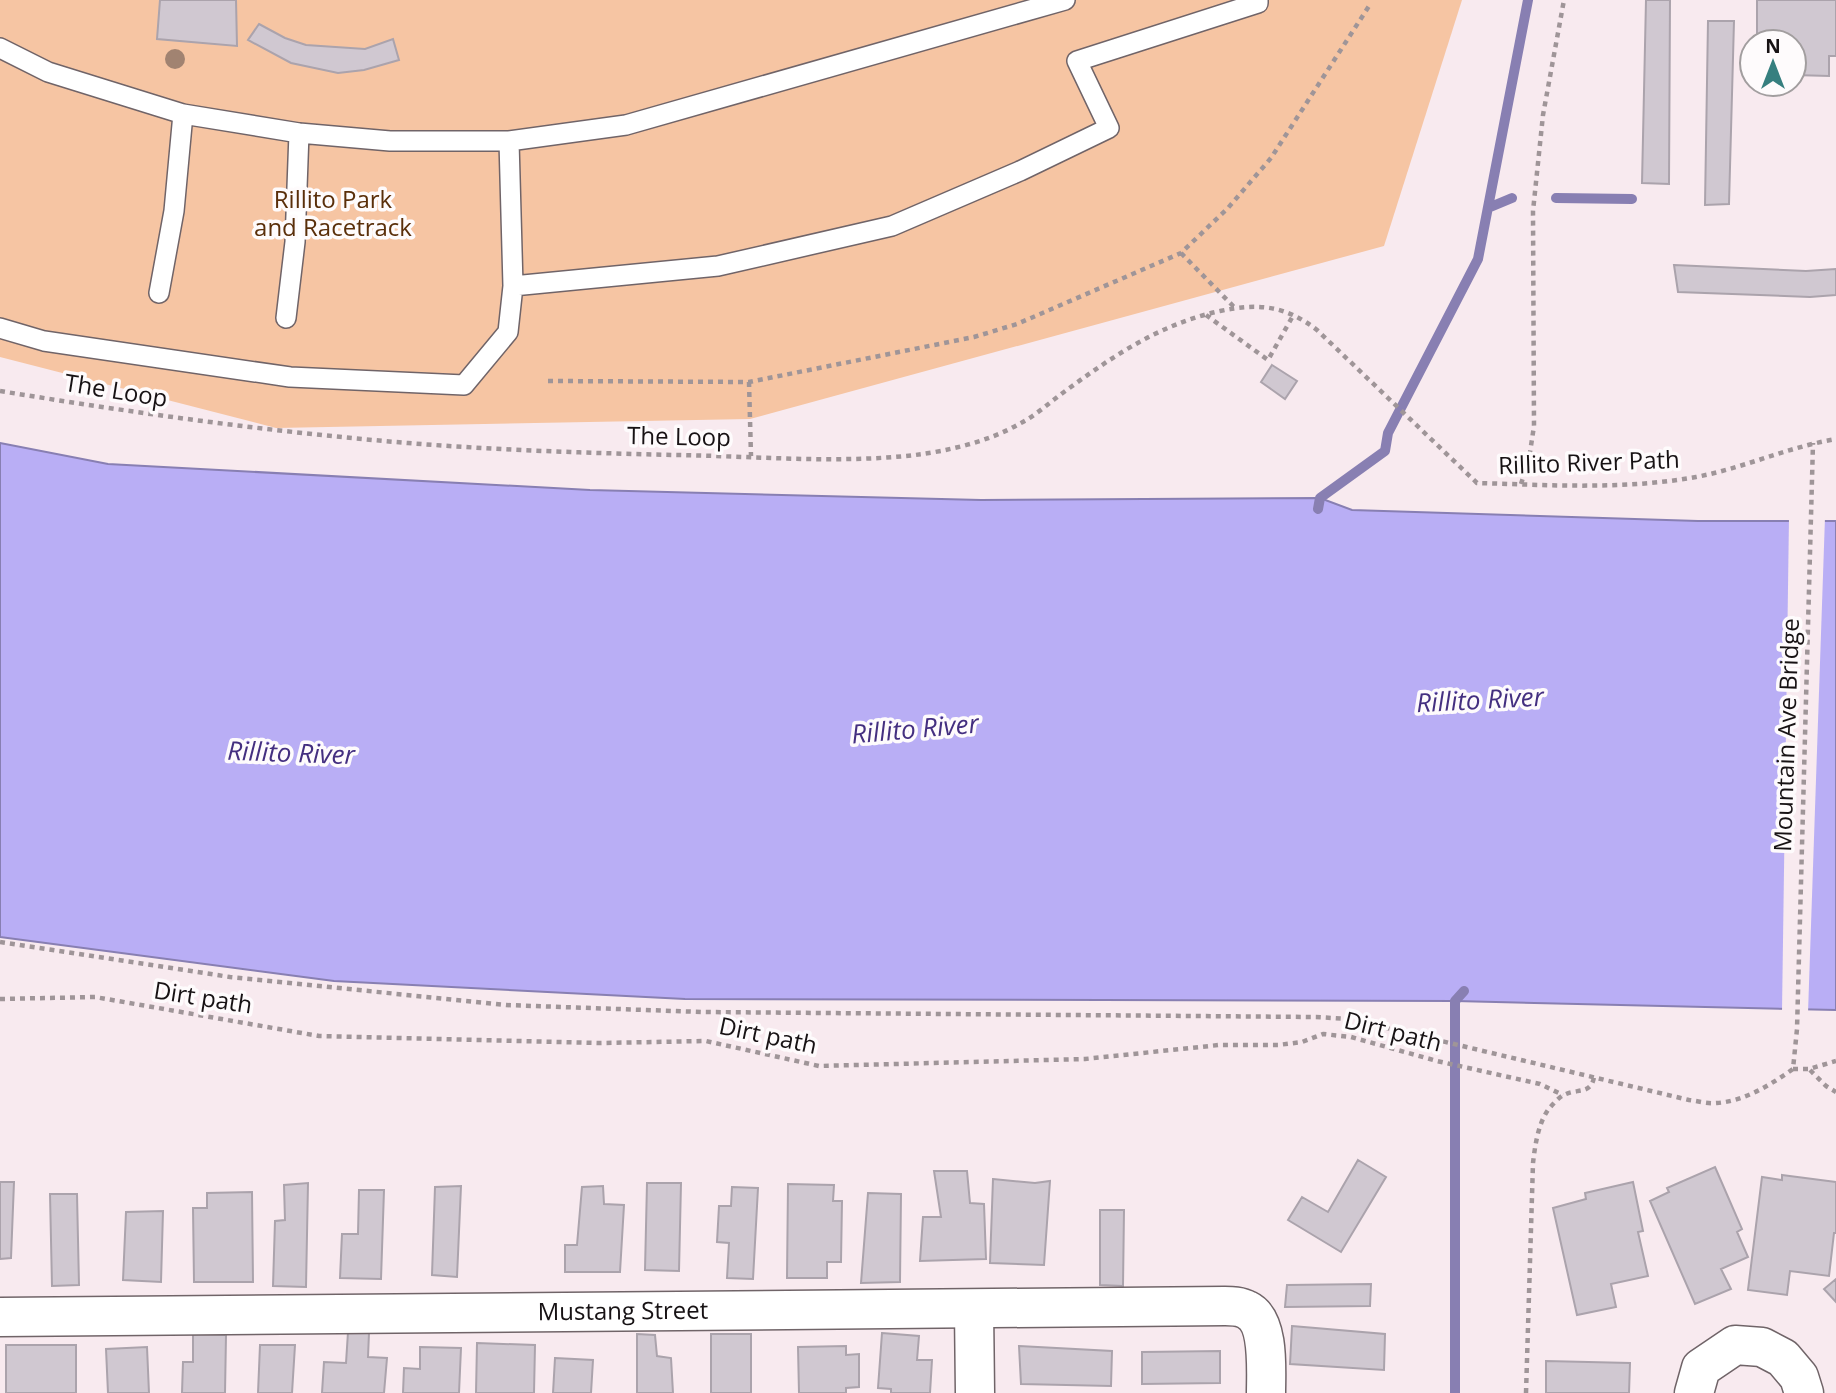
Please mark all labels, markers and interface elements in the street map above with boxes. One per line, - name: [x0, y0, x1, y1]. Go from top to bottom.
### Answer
- north arrow: [1738, 28, 1808, 98]
- text: N: [1765, 33, 1781, 59]
- park label: Rillito Park and Racetrack: [254, 182, 412, 243]
- street label: The Loop: [62, 365, 170, 414]
- street label: The Loop: [627, 418, 731, 453]
- street label: Rillito River Path: [1498, 442, 1680, 481]
- street label: Mountain Ave Bridge: [1765, 618, 1806, 852]
- water label: Rillito River: [1415, 678, 1546, 720]
- water label: Rillito River: [850, 704, 982, 752]
- water label: Rillito River: [227, 732, 357, 772]
- street label: Dirt path: [152, 972, 255, 1021]
- street label: Dirt path: [1341, 1003, 1446, 1059]
- street label: Dirt path: [716, 1008, 820, 1061]
- street label: Mustang Street: [537, 1293, 708, 1327]

